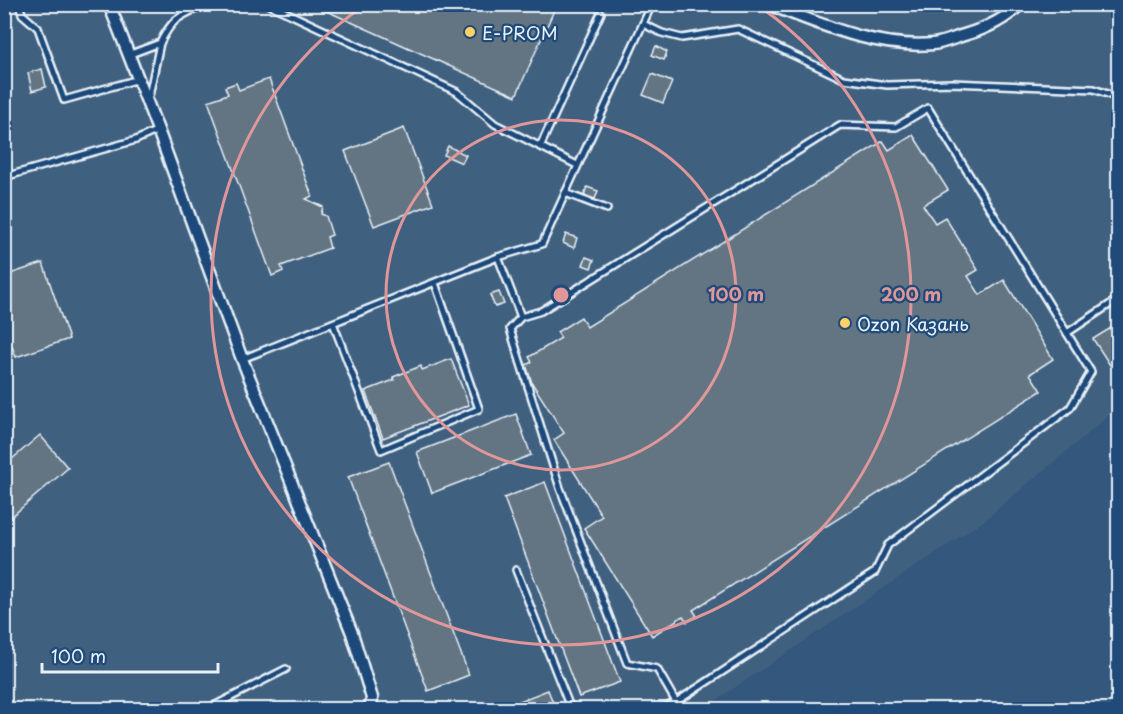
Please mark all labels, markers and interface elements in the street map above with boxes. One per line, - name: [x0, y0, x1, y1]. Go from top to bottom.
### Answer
- place label: E-PROM: [482, 19, 558, 46]
- marker: E-PROM: [463, 25, 477, 39]
- text: 100 m: [708, 280, 764, 307]
- text: 200 m: [881, 280, 941, 307]
- centre of rings: [551, 285, 571, 305]
- place label: Ozon Казань: [857, 310, 969, 337]
- marker: Ozon Казань: [838, 316, 852, 330]
- scale bar: [42, 636, 218, 674]
- text: 100 m: [51, 642, 106, 669]

